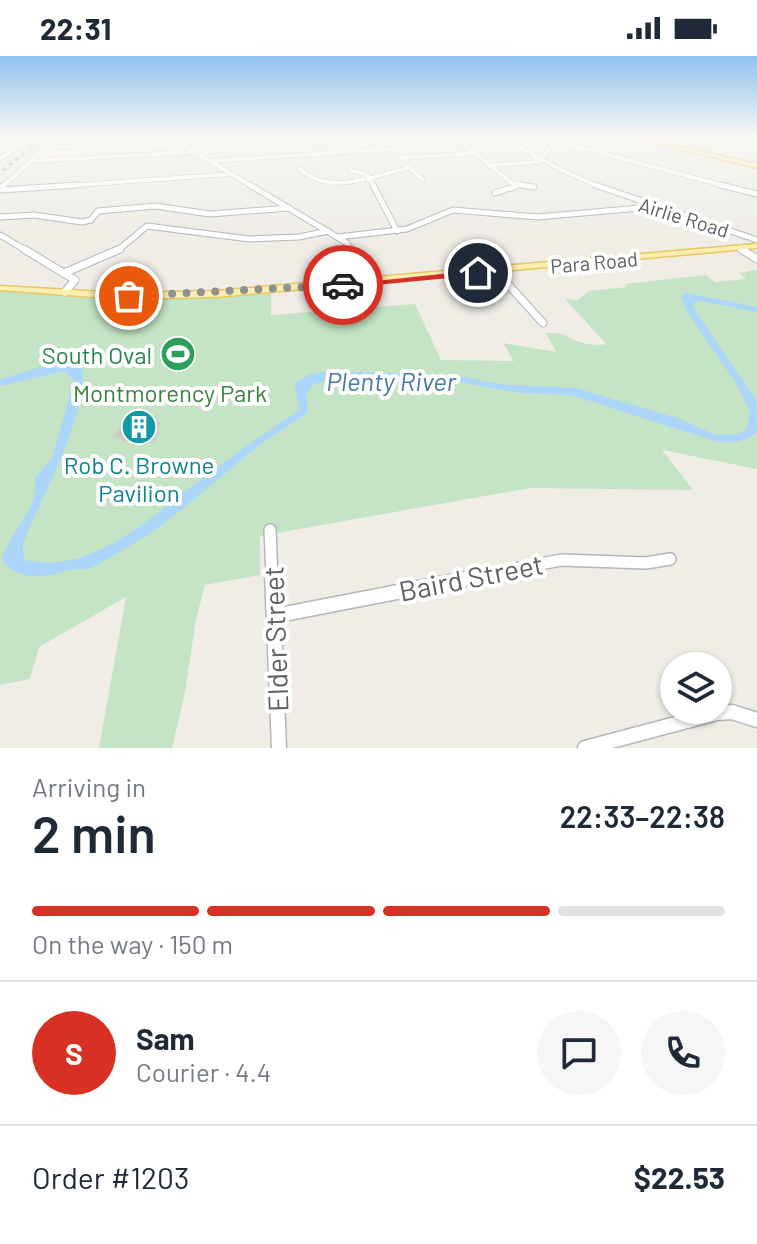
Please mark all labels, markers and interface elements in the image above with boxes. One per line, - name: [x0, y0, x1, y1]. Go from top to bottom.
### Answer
- text: 22:31: [40, 10, 111, 46]
- street label: Airlie Road: [636, 192, 732, 242]
- pin: [444, 239, 512, 307]
- courier: [303, 245, 383, 325]
- street label: Para Road: [549, 246, 639, 278]
- icon: home: [456, 251, 500, 295]
- pin: [95, 262, 163, 330]
- icon: car: [321, 263, 365, 307]
- icon: bag: [107, 274, 151, 318]
- sports icon: South Oval: [159, 335, 197, 373]
- place label: South Oval: [42, 340, 152, 369]
- water label: Plenty River: [326, 365, 457, 396]
- park label: Montmorency Park: [73, 378, 267, 407]
- building icon: Rob C. Browne Pavilion: [120, 408, 158, 446]
- place label: Rob C. Browne Pavilion: [64, 450, 214, 507]
- street label: Baird Street: [396, 546, 546, 608]
- street label: Elder Street: [255, 566, 295, 712]
- map controls: [660, 652, 732, 724]
- button: layers: [660, 652, 732, 724]
- text: Arriving in: [32, 771, 146, 802]
- text: 22:33–22:38: [560, 798, 725, 834]
- text: 2 min: [32, 801, 156, 863]
- text: On the way · 150 m: [32, 928, 233, 959]
- button: chat: [537, 1011, 621, 1095]
- button: phone: [641, 1011, 725, 1095]
- text: Sam: [136, 1020, 195, 1056]
- text: S: [65, 1035, 83, 1071]
- text: Courier · 4.4: [136, 1056, 271, 1087]
- text: Order #1203: [32, 1159, 189, 1195]
- text: $22.53: [634, 1159, 725, 1195]

